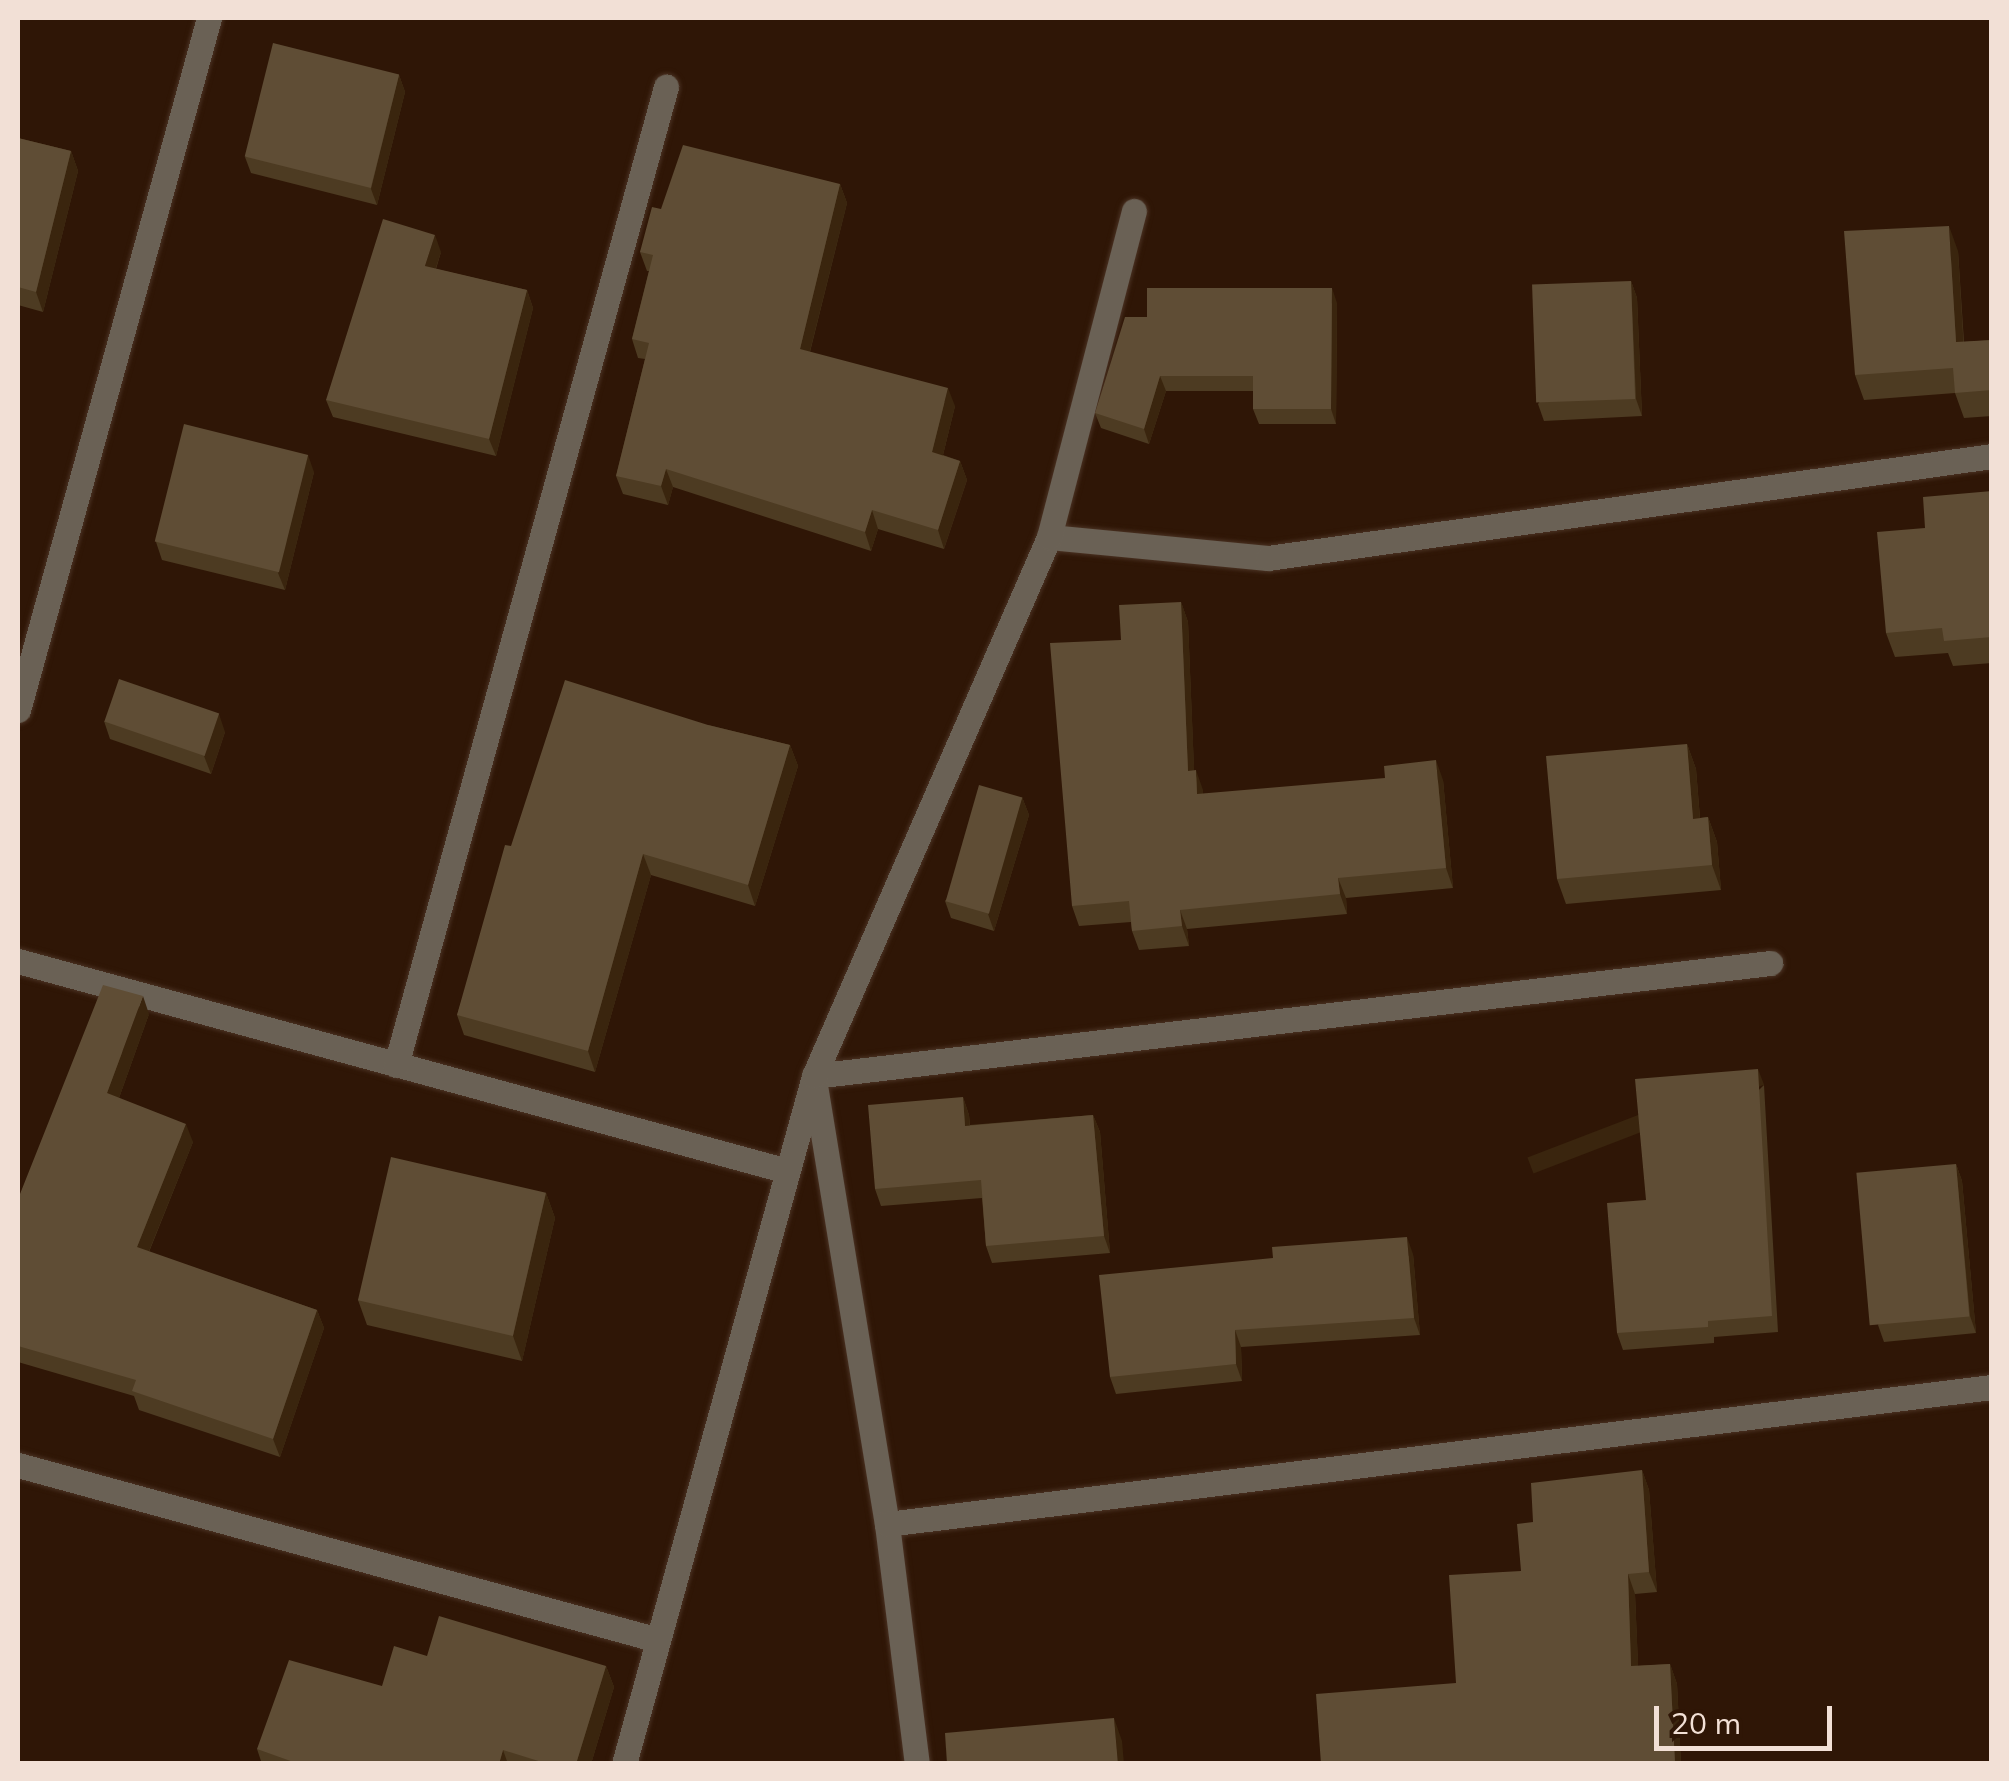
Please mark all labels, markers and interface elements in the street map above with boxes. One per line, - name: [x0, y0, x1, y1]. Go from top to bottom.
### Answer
- scale bar: [1659, 1686, 1836, 1748]
- text: 20 m: [1671, 1704, 1741, 1742]

